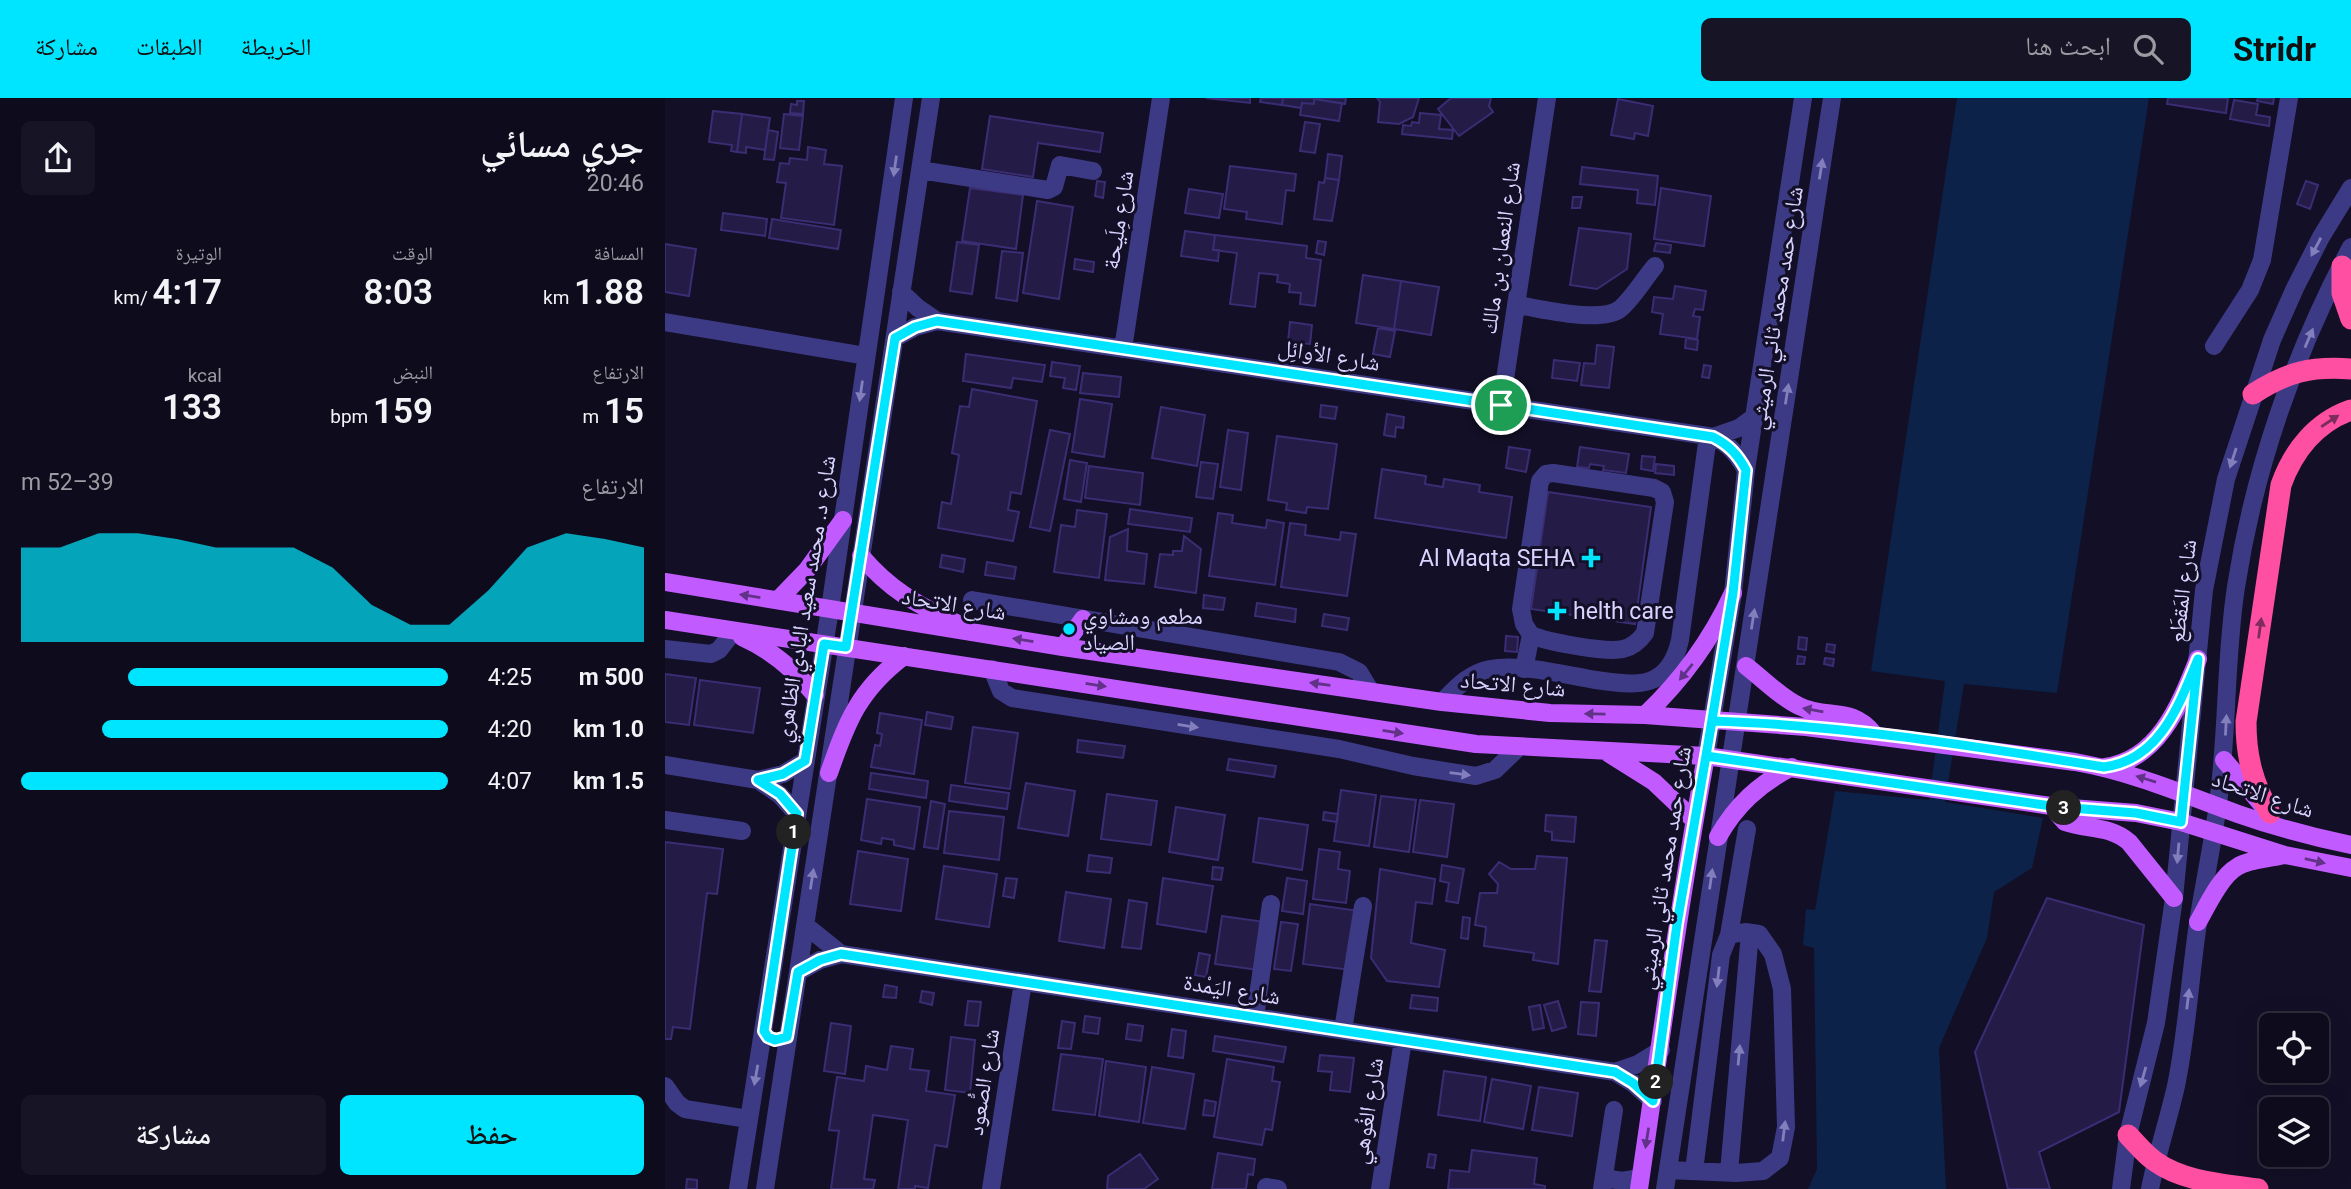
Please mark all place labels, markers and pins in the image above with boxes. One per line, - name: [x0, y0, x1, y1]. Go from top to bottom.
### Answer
- pin: [1471, 375, 1531, 435]
- place label: Al Maqta SEHA: [1419, 545, 1575, 572]
- marker: Al Maqta SEHA: [1581, 548, 1601, 568]
- place label: helth care: [1573, 598, 1674, 625]
- marker: helth care: [1547, 601, 1567, 621]
- place label: مطعم ومشاوي الصياد: [1083, 603, 1203, 656]
- marker: مطعم ومشاوي الصياد: [1061, 621, 1077, 637]
- pin: 3: [2047, 790, 2081, 826]
- pin: 1: [776, 814, 811, 850]
- pin: 2: [1639, 1065, 1674, 1100]

